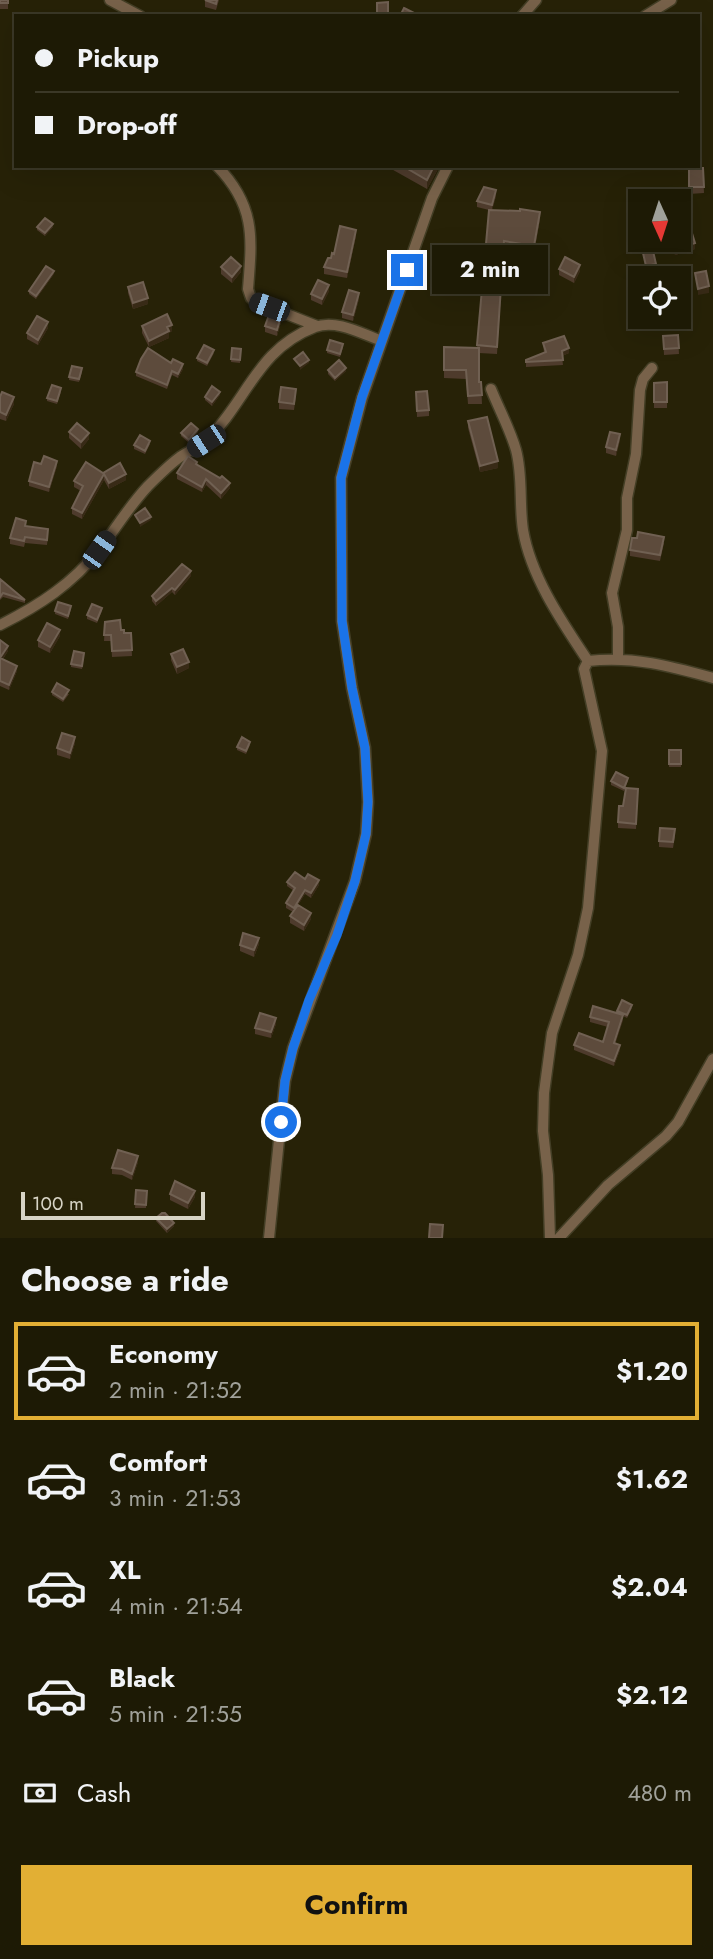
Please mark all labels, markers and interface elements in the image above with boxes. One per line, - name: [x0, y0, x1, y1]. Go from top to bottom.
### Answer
- text: Pickup: [77, 39, 159, 77]
- text: Drop-off: [77, 106, 177, 144]
- north arrow: [628, 189, 691, 252]
- map controls: [628, 189, 691, 329]
- callout: 2 min: [432, 246, 547, 294]
- text: 2 min: [460, 252, 520, 286]
- route end: [391, 254, 423, 286]
- button: locate: [628, 266, 691, 329]
- car: [246, 290, 293, 324]
- car: [183, 421, 230, 461]
- car: [79, 527, 120, 573]
- route start: [265, 1106, 297, 1138]
- scale bar: [21, 1189, 205, 1221]
- text: 100 m: [32, 1190, 84, 1217]
- text: Choose a ride: [21, 1257, 229, 1303]
- text: Economy: [109, 1335, 218, 1373]
- icon: car: [25, 1340, 88, 1403]
- text: $1.20: [616, 1352, 688, 1390]
- text: 2 min · 21:52: [109, 1373, 242, 1407]
- text: Comfort: [109, 1443, 207, 1481]
- icon: car: [25, 1448, 88, 1511]
- text: $1.62: [616, 1460, 688, 1498]
- text: 3 min · 21:53: [109, 1481, 241, 1515]
- text: XL: [109, 1551, 141, 1589]
- icon: car: [25, 1556, 88, 1619]
- text: $2.04: [611, 1568, 688, 1606]
- text: 4 min · 21:54: [109, 1589, 243, 1623]
- text: Black: [109, 1659, 175, 1697]
- icon: car: [25, 1664, 88, 1727]
- text: $2.12: [616, 1676, 688, 1714]
- text: 5 min · 21:55: [109, 1697, 242, 1731]
- icon: cash: [21, 1774, 59, 1812]
- text: Cash: [77, 1774, 131, 1812]
- text: 480 m: [627, 1776, 692, 1810]
- button: Confirm: [21, 1865, 692, 1945]

